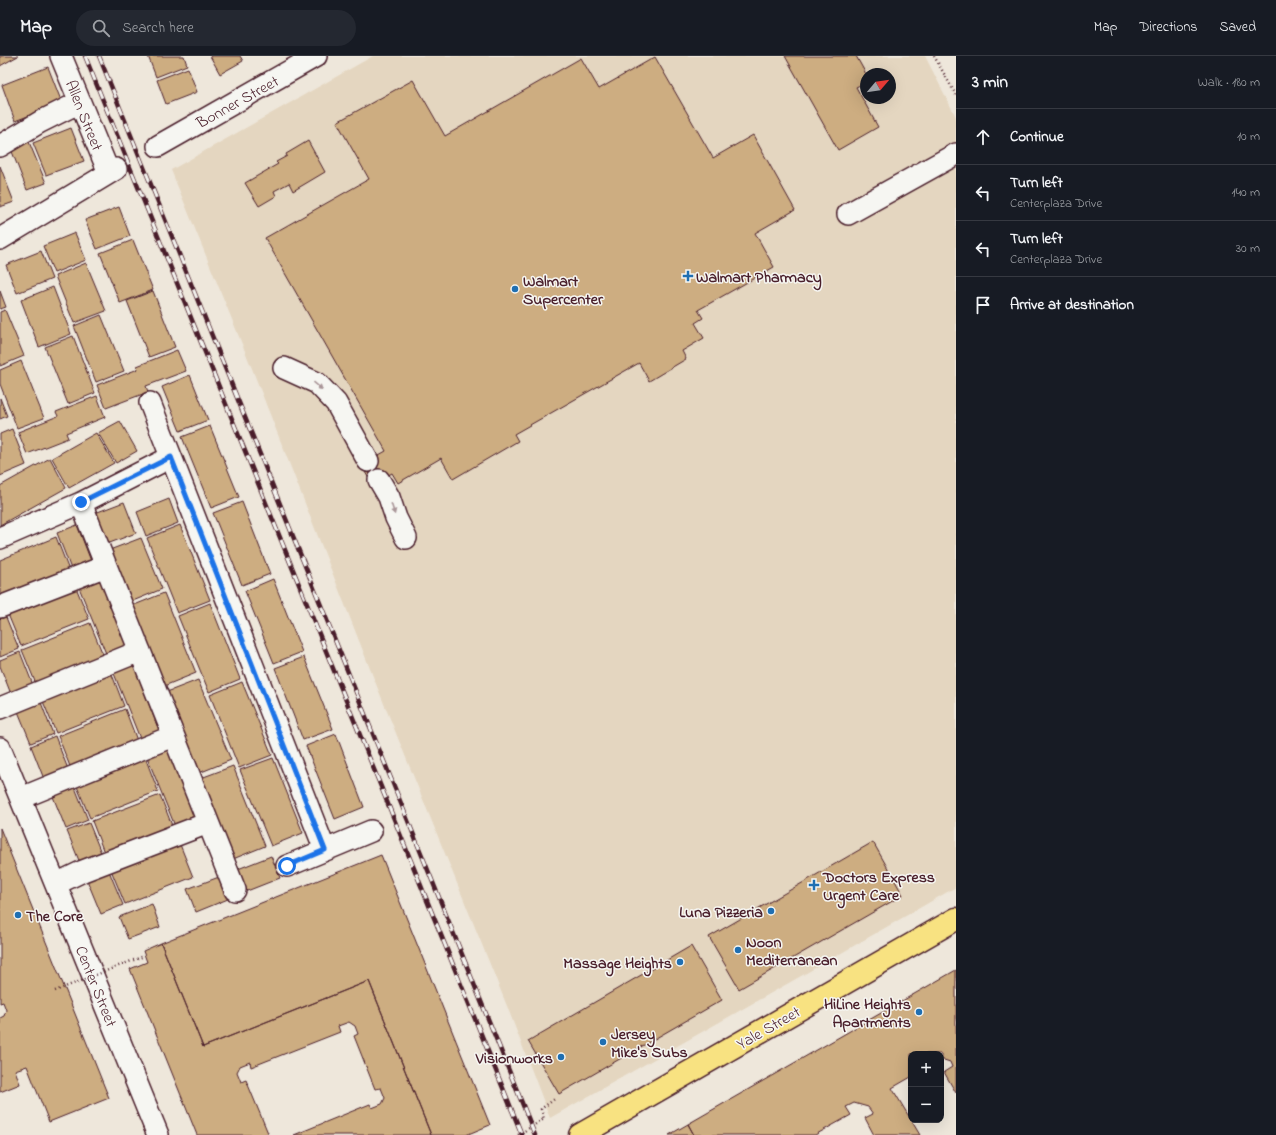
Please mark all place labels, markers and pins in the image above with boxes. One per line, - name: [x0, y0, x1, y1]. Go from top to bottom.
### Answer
- place label: Walmart Pharmacy: [696, 266, 822, 291]
- place label: Walmart Supercenter: [523, 270, 604, 312]
- marker: Walmart Pharmacy: [683, 271, 693, 281]
- marker: Walmart Supercenter: [510, 284, 520, 294]
- place label: Doctors Express Urgent Care: [822, 866, 935, 909]
- marker: Doctors Express Urgent Care: [808, 879, 820, 891]
- place label: Luna Pizzeria: [679, 901, 763, 925]
- place label: The Core: [26, 905, 84, 929]
- marker: Luna Pizzeria: [766, 906, 776, 916]
- marker: The Core: [13, 910, 23, 920]
- place label: Noon Mediterranean: [746, 931, 838, 973]
- marker: Noon Mediterranean: [733, 945, 743, 955]
- place label: Massage Heights: [563, 952, 672, 977]
- marker: Massage Heights: [675, 957, 685, 967]
- place label: HiLine Heights Apartments: [824, 993, 911, 1035]
- marker: HiLine Heights Apartments: [914, 1007, 924, 1017]
- place label: Jersey Mike's Subs: [611, 1023, 688, 1065]
- marker: Jersey Mike's Subs: [598, 1037, 608, 1047]
- place label: Visionworks: [475, 1047, 553, 1071]
- marker: Visionworks: [556, 1052, 566, 1062]

